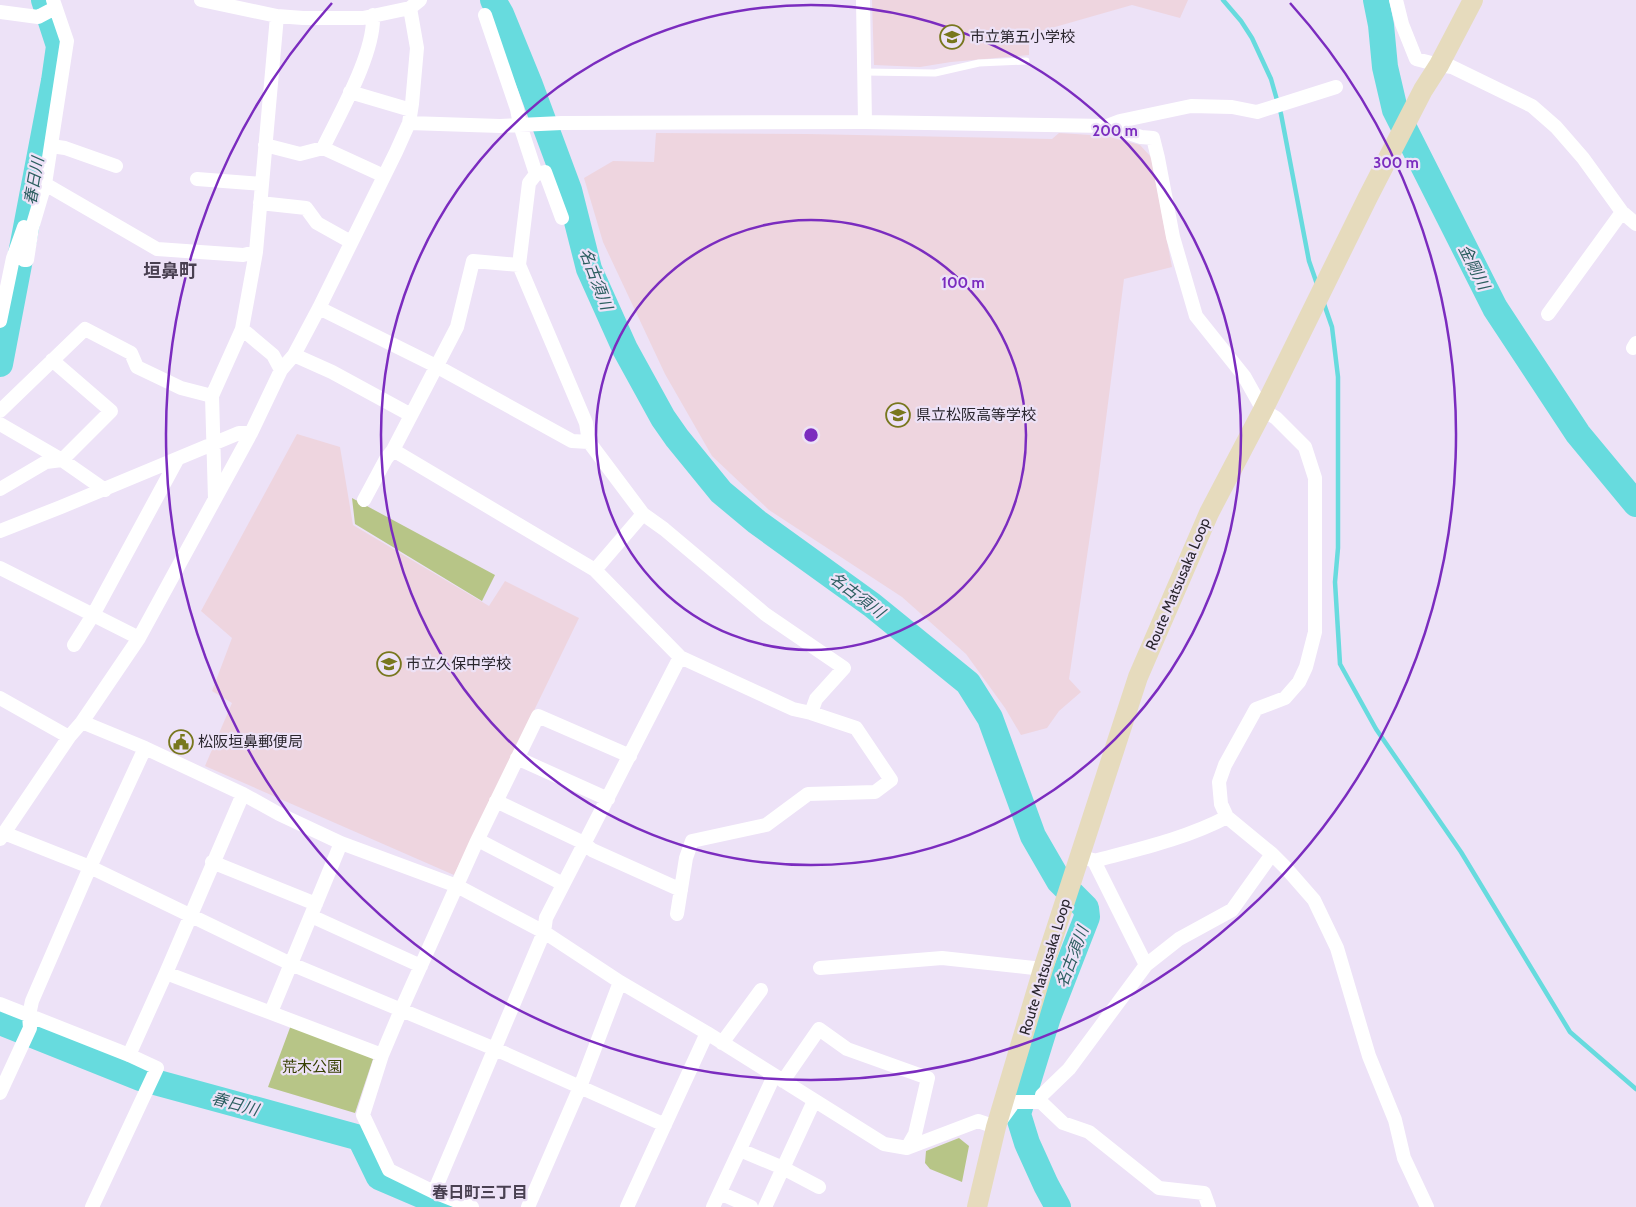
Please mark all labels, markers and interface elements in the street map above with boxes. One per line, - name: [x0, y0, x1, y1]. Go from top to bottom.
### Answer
- school or university icon: 市立第五小学校: [939, 24, 965, 50]
- place label: 市立第五小学校: [970, 28, 1075, 46]
- text: 200 m: [1092, 122, 1138, 140]
- water label: 春日川: [20, 154, 48, 206]
- text: 300 m: [1373, 154, 1419, 172]
- water label: 金剛川: [1455, 241, 1494, 294]
- water label: 名古須川: [576, 246, 617, 314]
- district label: 垣鼻町: [143, 260, 197, 282]
- text: 100 m: [941, 274, 985, 292]
- school or university icon: 県立松阪高等学校: [885, 402, 911, 428]
- place label: 県立松阪高等学校: [916, 406, 1036, 424]
- centre of rings: [802, 426, 820, 444]
- street label: Route Matsusaka Loop: [1142, 515, 1214, 653]
- water label: 名古須川: [826, 568, 890, 623]
- school or university icon: 市立久保中学校: [376, 651, 402, 677]
- place label: 市立久保中学校: [406, 655, 511, 673]
- public building icon: 松阪垣鼻郵便局: [168, 729, 194, 755]
- place label: 松阪垣鼻郵便局: [198, 733, 303, 751]
- street label: Route Matsusaka Loop: [1016, 896, 1074, 1038]
- water label: 名古須川: [1052, 922, 1093, 990]
- park label: 荒木公園: [282, 1058, 342, 1076]
- water label: 春日川: [209, 1089, 263, 1120]
- district label: 春日町三丁目: [432, 1183, 528, 1202]

